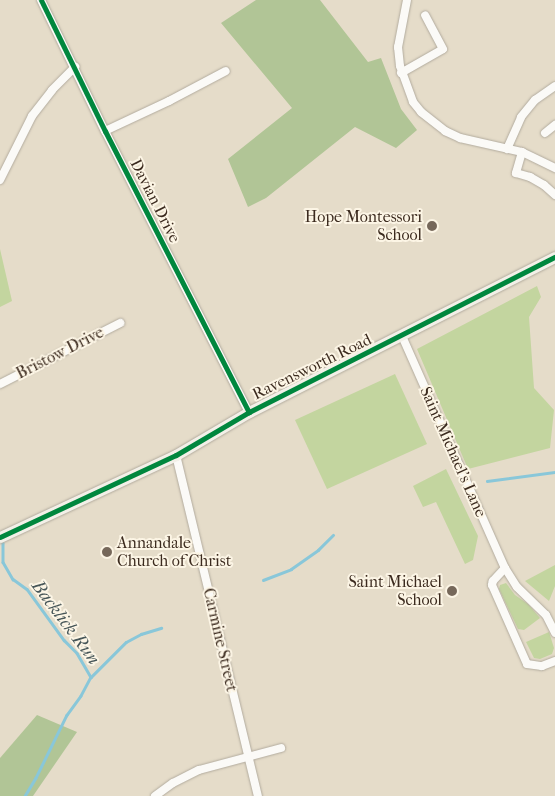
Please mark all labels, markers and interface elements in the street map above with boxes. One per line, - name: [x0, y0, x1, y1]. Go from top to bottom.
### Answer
- street label: Davian Drive: [126, 156, 184, 246]
- place label: Hope Montessori School: [305, 207, 422, 245]
- marker: Hope Montessori School: [426, 220, 438, 232]
- street label: Bristow Drive: [13, 323, 107, 383]
- street label: Ravensworth Road: [249, 330, 375, 404]
- street label: Saint Michael's Lane: [416, 384, 490, 520]
- place label: Annandale Church of Christ: [117, 533, 231, 571]
- marker: Annandale Church of Christ: [101, 546, 113, 558]
- place label: Saint Michael School: [348, 572, 442, 610]
- water label: Backlick Run: [26, 577, 104, 669]
- marker: Saint Michael School: [446, 585, 458, 597]
- street label: Carmine Street: [199, 586, 241, 694]

